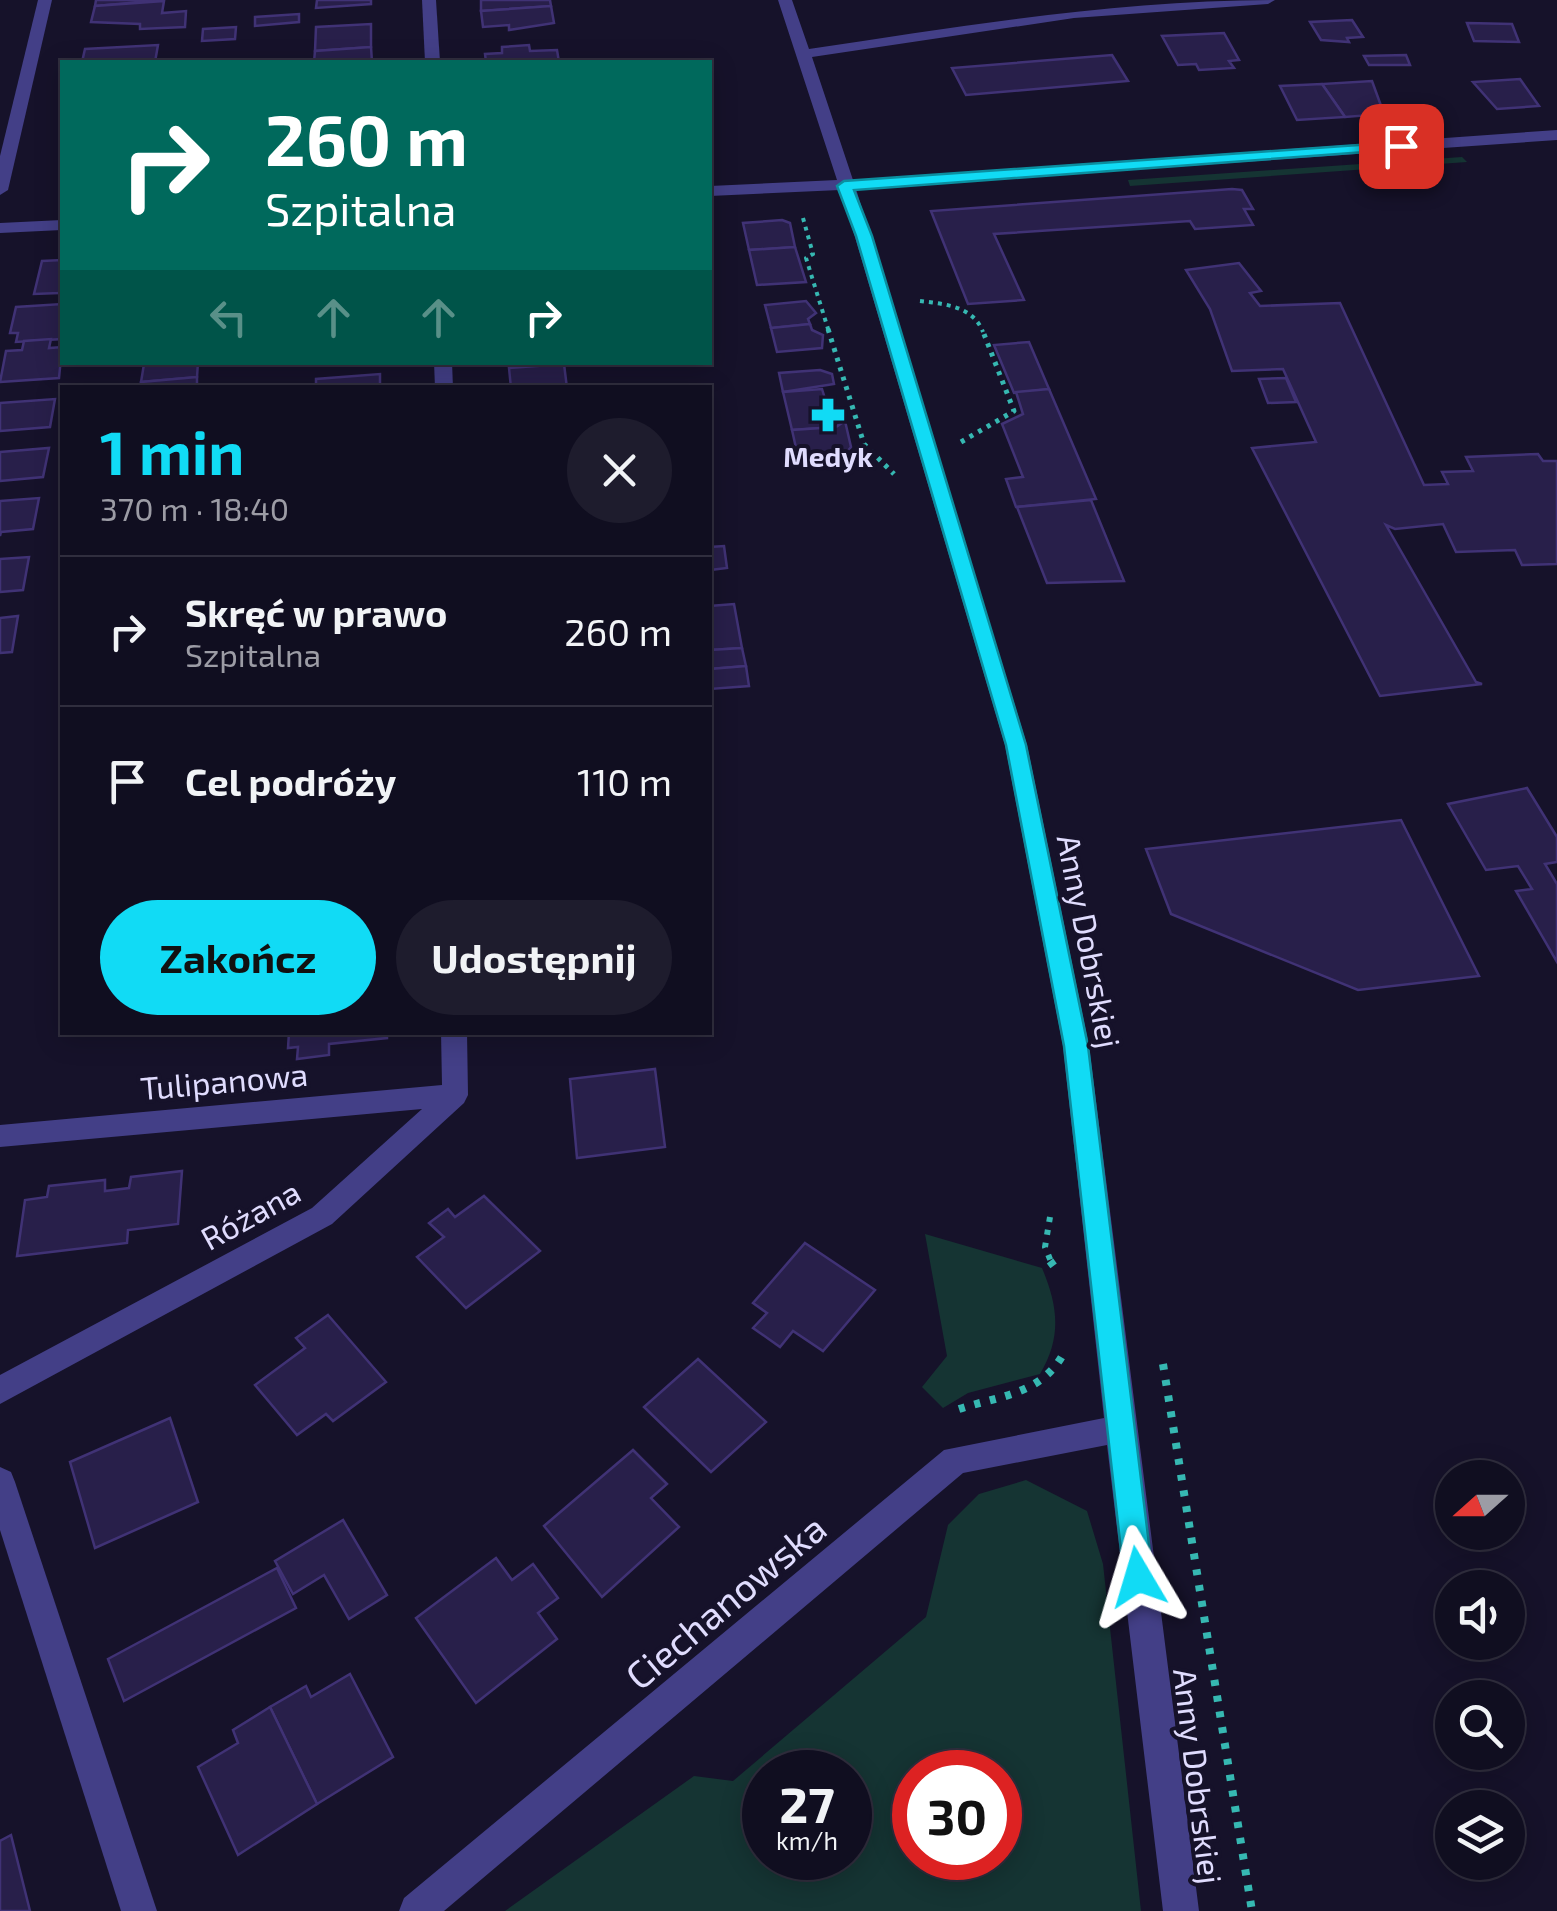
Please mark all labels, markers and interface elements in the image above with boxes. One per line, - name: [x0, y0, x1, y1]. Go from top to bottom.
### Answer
- text: 260 m: [265, 96, 468, 180]
- icon: right: [100, 100, 230, 230]
- pin: [1359, 104, 1444, 189]
- icon: arrive: [1374, 119, 1429, 174]
- text: Szpitalna: [265, 181, 457, 235]
- icon: left: [201, 290, 256, 345]
- icon: ahead: [306, 290, 361, 345]
- icon: ahead: [411, 290, 466, 345]
- icon: right: [516, 290, 571, 345]
- pharmacy icon: Medyk: [809, 396, 847, 434]
- text: 1 min: [100, 415, 244, 487]
- button: close: [567, 418, 672, 523]
- place label: Medyk: [783, 439, 873, 473]
- text: 370 m · 18:40: [100, 489, 289, 527]
- text: Skręć w prawo: [185, 589, 448, 635]
- icon: right: [100, 604, 155, 659]
- text: 260 m: [564, 608, 672, 654]
- text: Szpitalna: [185, 635, 321, 673]
- icon: arrive: [100, 754, 155, 809]
- text: Cel podróży: [185, 758, 396, 804]
- text: 110 m: [577, 758, 672, 804]
- street label: Anny Dobrskiej: [1050, 831, 1129, 1051]
- button: Zakończ: [100, 900, 376, 1015]
- button: Udostępnij: [396, 900, 672, 1015]
- street label: Tulipanowa: [139, 1054, 309, 1106]
- street label: Różana: [194, 1171, 306, 1257]
- north arrow: [1435, 1460, 1525, 1550]
- map controls: [1435, 1460, 1525, 1880]
- street label: Ciechanowska: [615, 1504, 835, 1698]
- position arrow: [1086, 1525, 1190, 1629]
- button: sound: [1435, 1570, 1525, 1660]
- street label: Anny Dobrskiej: [1166, 1666, 1231, 1886]
- button: search: [1435, 1680, 1525, 1770]
- speed limit sign: 30: [892, 1750, 1022, 1880]
- text: 27: [779, 1773, 835, 1833]
- button: layers: [1435, 1790, 1525, 1880]
- text: km/h: [776, 1825, 838, 1855]

